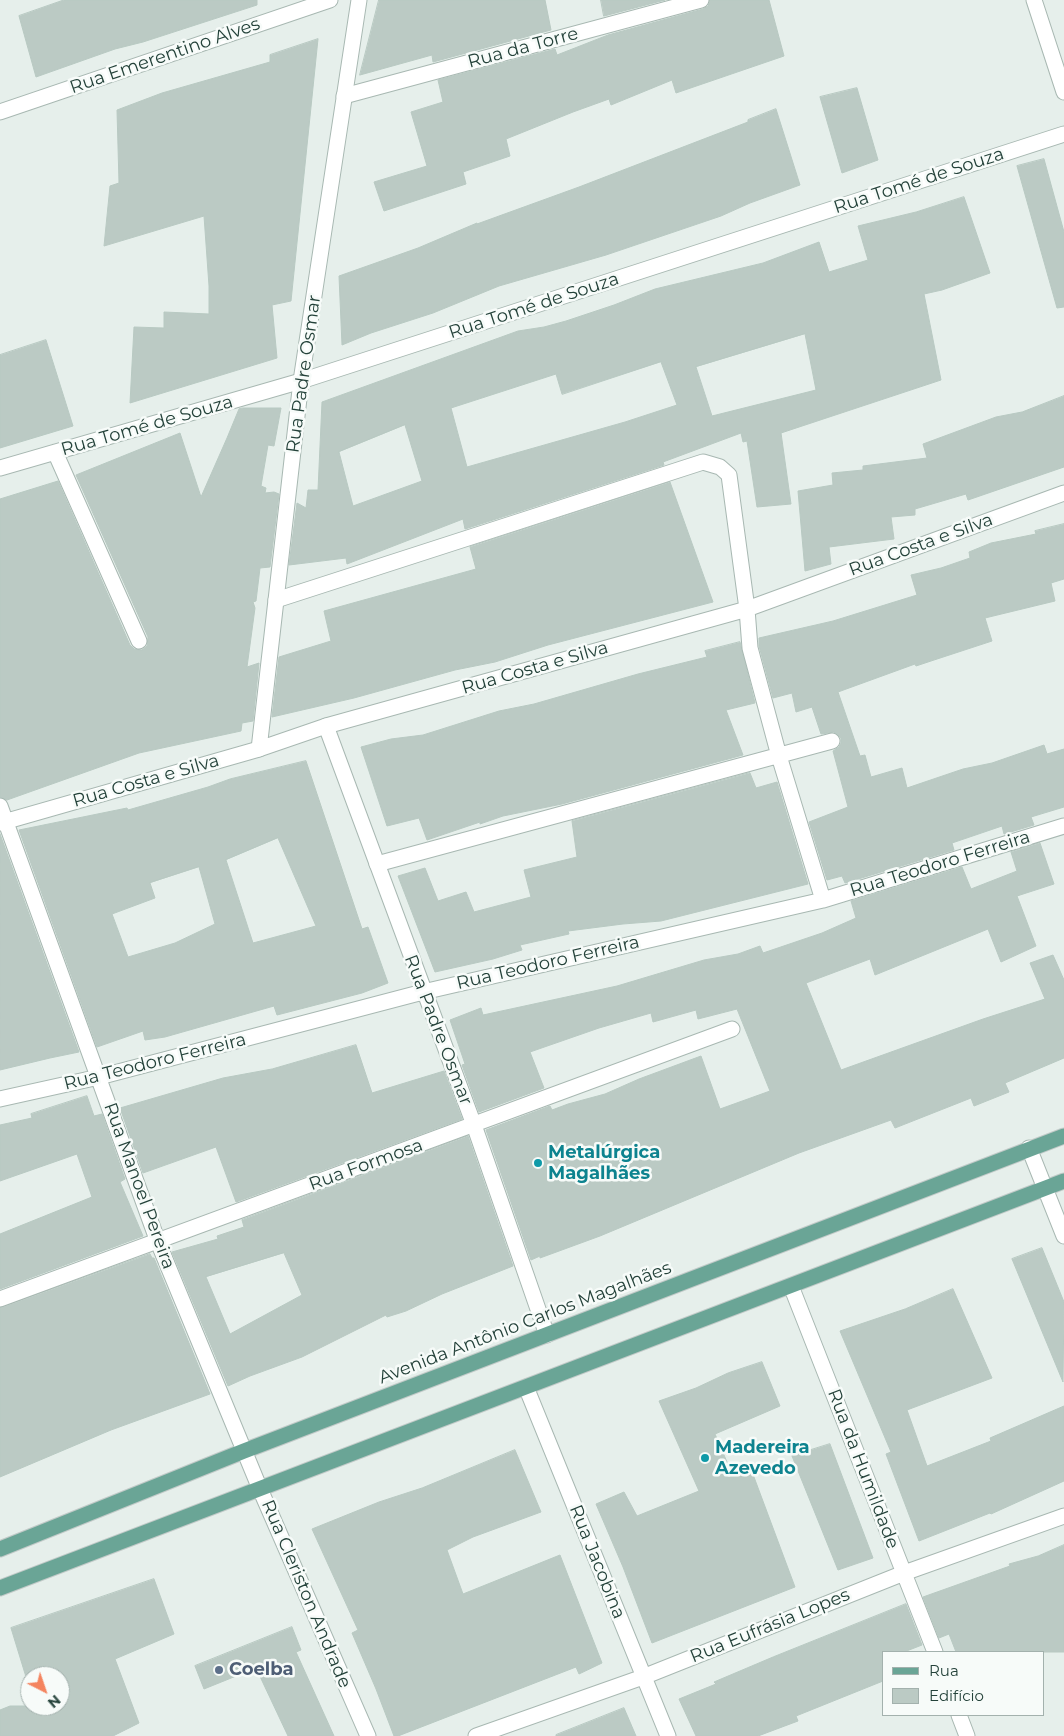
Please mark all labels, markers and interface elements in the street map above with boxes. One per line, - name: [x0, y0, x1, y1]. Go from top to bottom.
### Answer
- street label: Rua Emerentino Alves: [67, 13, 263, 99]
- street label: Rua da Torre: [465, 23, 581, 73]
- street label: Rua Tomé de Souza: [831, 143, 1007, 219]
- street label: Rua Tomé de Souza: [446, 268, 622, 344]
- street label: Rua Padre Osmar: [282, 294, 326, 454]
- street label: Rua Tomé de Souza: [59, 391, 235, 461]
- street label: Rua Costa e Silva: [846, 509, 996, 581]
- street label: Rua Costa e Silva: [459, 637, 611, 699]
- street label: Rua Costa e Silva: [70, 750, 222, 812]
- street label: Rua Teodoro Ferreira: [847, 826, 1033, 902]
- street label: Rua Teodoro Ferreira: [454, 931, 642, 995]
- street label: Rua Padre Osmar: [399, 952, 477, 1108]
- street label: Rua Teodoro Ferreira: [62, 1029, 248, 1095]
- street label: Rua Manoel Pereira: [99, 1100, 179, 1272]
- street label: Rua Formosa: [306, 1134, 426, 1196]
- place label: Metalúrgica Magalhães: [548, 1142, 660, 1184]
- marker: Metalúrgica Magalhães: [532, 1157, 544, 1169]
- street label: Avenida Antônio Carlos Magalhães: [376, 1257, 674, 1389]
- street label: Rua da Humildade: [823, 1386, 903, 1552]
- place label: Madereira Azevedo: [715, 1437, 810, 1480]
- marker: Madereira Azevedo: [699, 1452, 711, 1464]
- street label: Rua Cleriston Andrade: [257, 1497, 355, 1691]
- street label: Rua Jacobina: [564, 1502, 630, 1622]
- street label: Rua Eufrásia Lopes: [687, 1584, 853, 1668]
- legend: [882, 1651, 1044, 1716]
- place label: Coelba: [229, 1659, 294, 1681]
- text: Rua: [929, 1661, 959, 1680]
- marker: Coelba: [213, 1664, 225, 1676]
- north arrow: [20, 1666, 70, 1716]
- text: Edifício: [929, 1686, 984, 1705]
- text: N: [44, 1691, 64, 1712]

